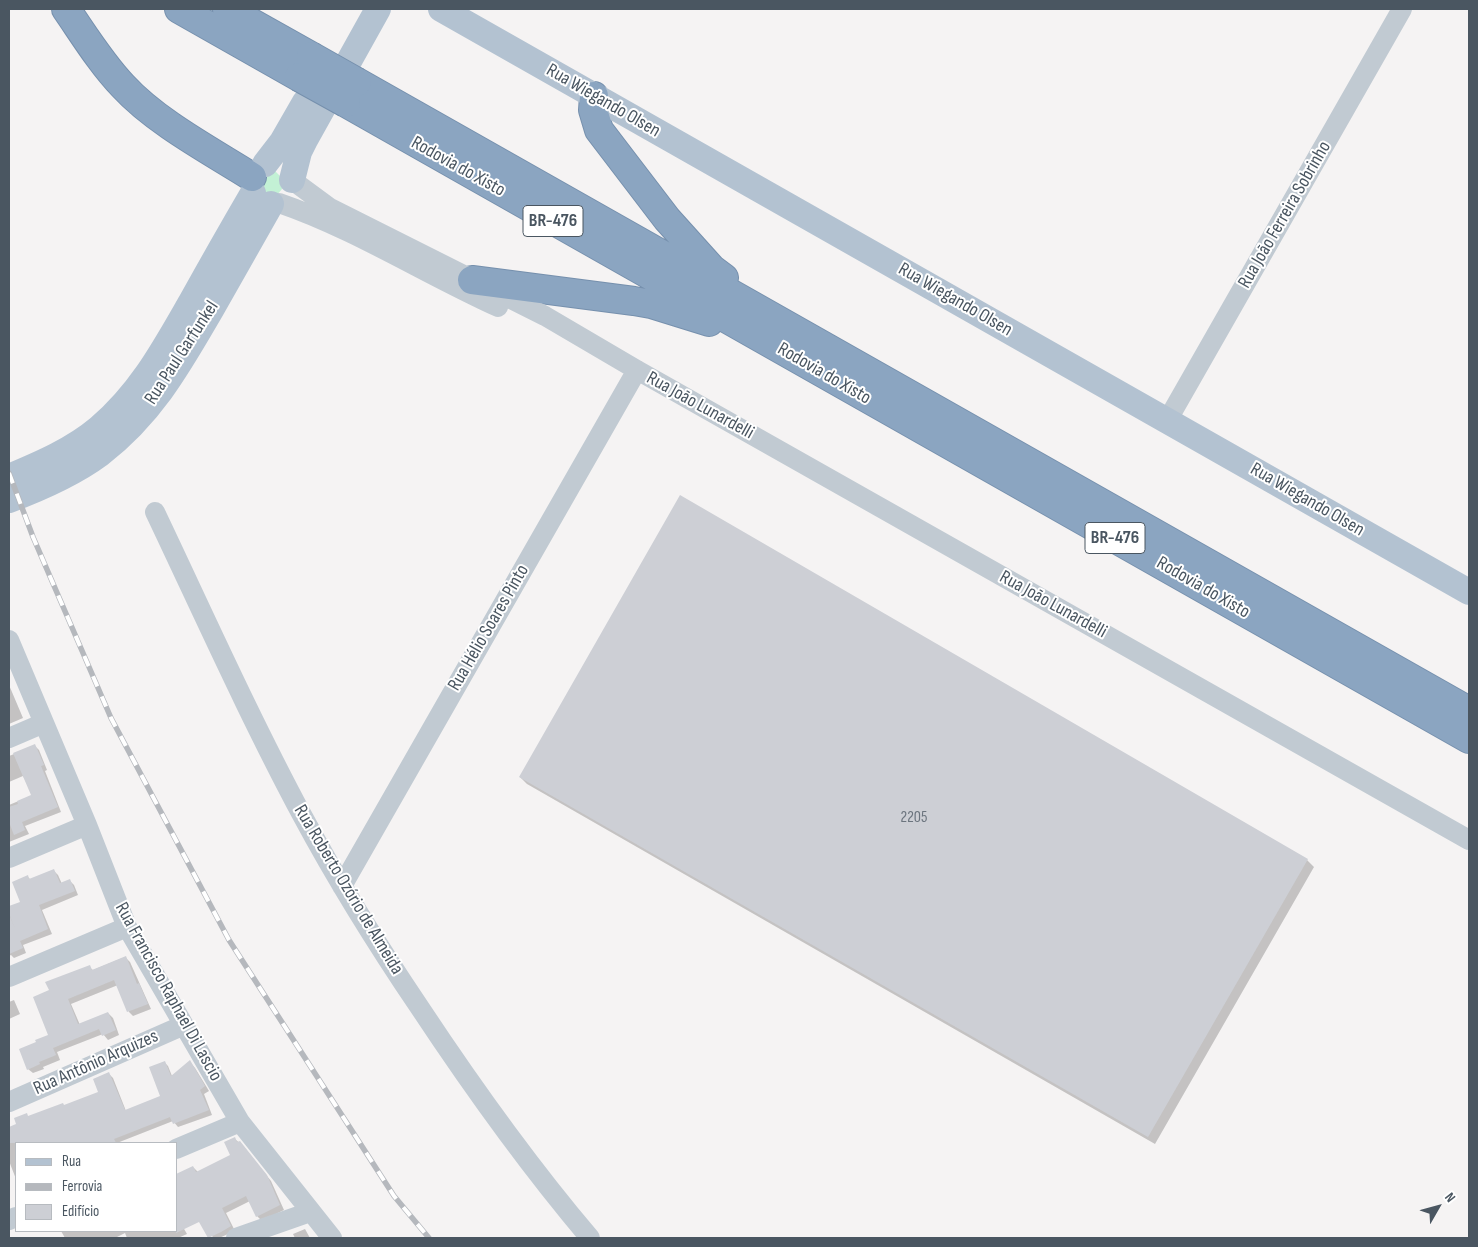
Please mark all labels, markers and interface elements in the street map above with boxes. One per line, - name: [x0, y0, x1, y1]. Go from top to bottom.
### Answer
- street label: Rua Wiegando Olsen: [542, 59, 664, 143]
- street label: Rodovia do Xisto: [407, 132, 509, 202]
- street label: Rua João Ferreira Sobrinho: [1234, 137, 1336, 293]
- road number: BR-476: [523, 206, 583, 237]
- street label: Rua Wiegando Olsen: [894, 258, 1016, 342]
- street label: Rua Paul Garfunkel: [140, 297, 224, 409]
- street label: Rodovia do Xisto: [773, 338, 875, 410]
- street label: Rua João Lunardelli: [642, 367, 758, 445]
- street label: Rua Wiegando Olsen: [1246, 458, 1368, 542]
- road number: BR-476: [1085, 522, 1145, 554]
- street label: Rodovia do Xisto: [1152, 552, 1254, 624]
- street label: Rua Hélio Soares Pinto: [444, 561, 534, 695]
- street label: Rua João Lunardelli: [995, 566, 1111, 644]
- street label: Rua Roberto Ozório de Almeida: [288, 801, 408, 979]
- house number: 2205: [901, 808, 927, 828]
- street label: Rua Francisco Raphael Di Lascio: [109, 899, 227, 1085]
- street label: Rua Antônio Arquizes: [30, 1025, 162, 1101]
- legend: [15, 1142, 178, 1232]
- text: Rua: [62, 1152, 81, 1171]
- text: Ferrovia: [62, 1177, 102, 1196]
- north arrow: [1413, 1182, 1463, 1232]
- text: N: [1441, 1189, 1459, 1206]
- text: Edifício: [62, 1202, 99, 1221]

